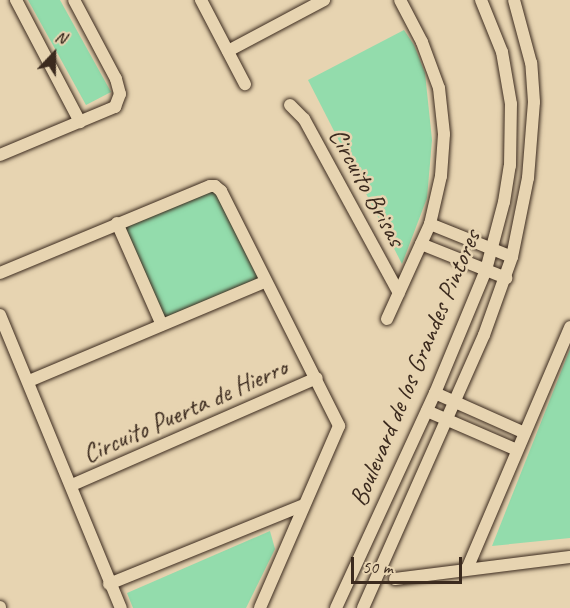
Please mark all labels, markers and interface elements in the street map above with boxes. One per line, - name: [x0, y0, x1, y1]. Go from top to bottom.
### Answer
- north arrow: [24, 24, 84, 84]
- text: N: [52, 26, 69, 48]
- street label: Circuito Brisas: [322, 122, 412, 252]
- street label: Boulevard de los Grandes Pintores: [343, 225, 487, 511]
- street label: Circuito Puerta de Hierro: [78, 352, 292, 470]
- scale bar: [354, 545, 465, 583]
- text: 50 m: [362, 556, 393, 578]

